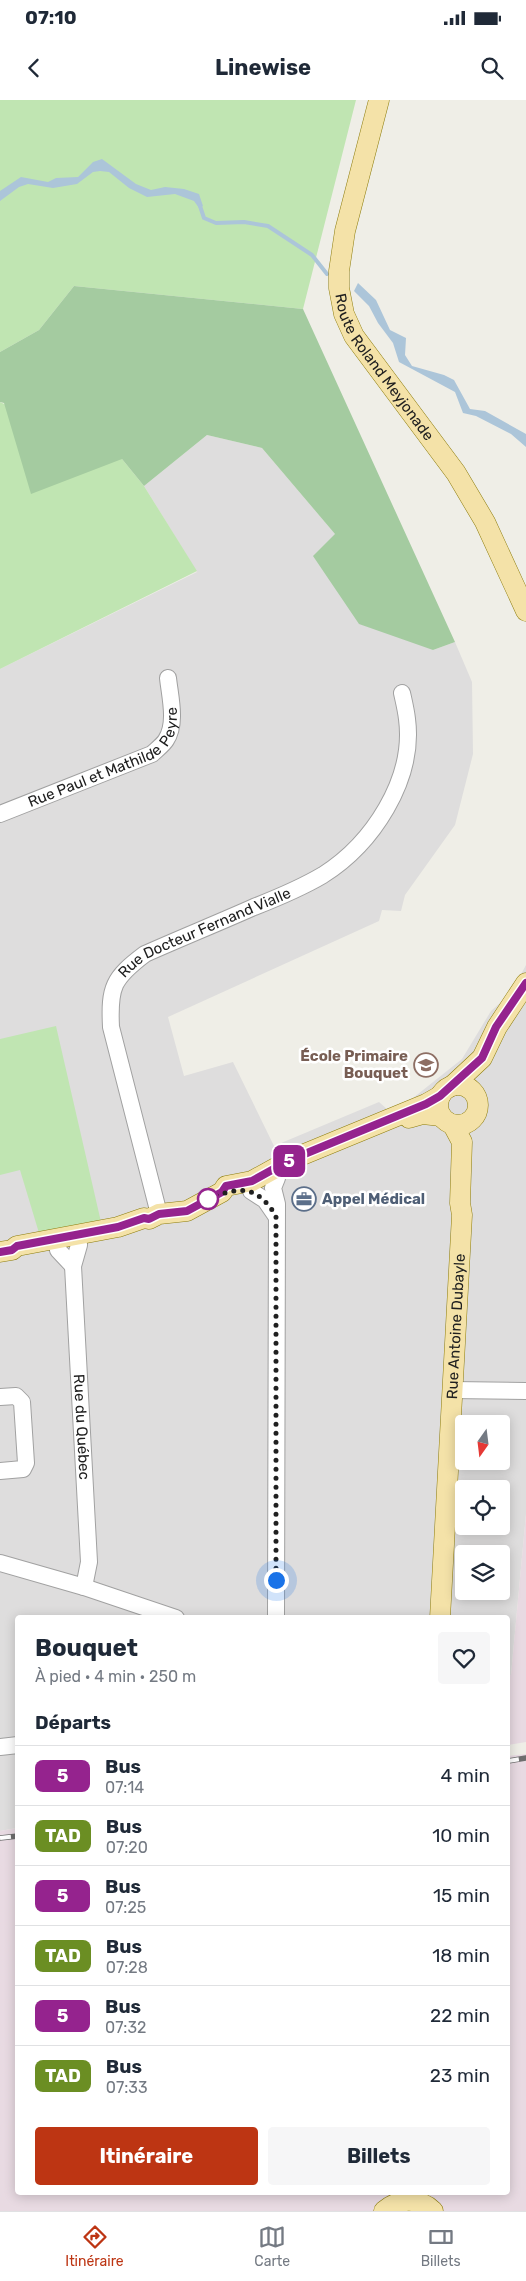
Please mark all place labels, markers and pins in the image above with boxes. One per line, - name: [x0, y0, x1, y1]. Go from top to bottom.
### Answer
- place label: École Primaire Bouquet: [300, 1047, 408, 1082]
- school or university icon: École Primaire Bouquet: [413, 1052, 439, 1078]
- office icon: Appel Médical: [291, 1186, 317, 1212]
- unlabelled marker: [197, 1188, 219, 1210]
- place label: Appel Médical: [322, 1190, 425, 1208]

